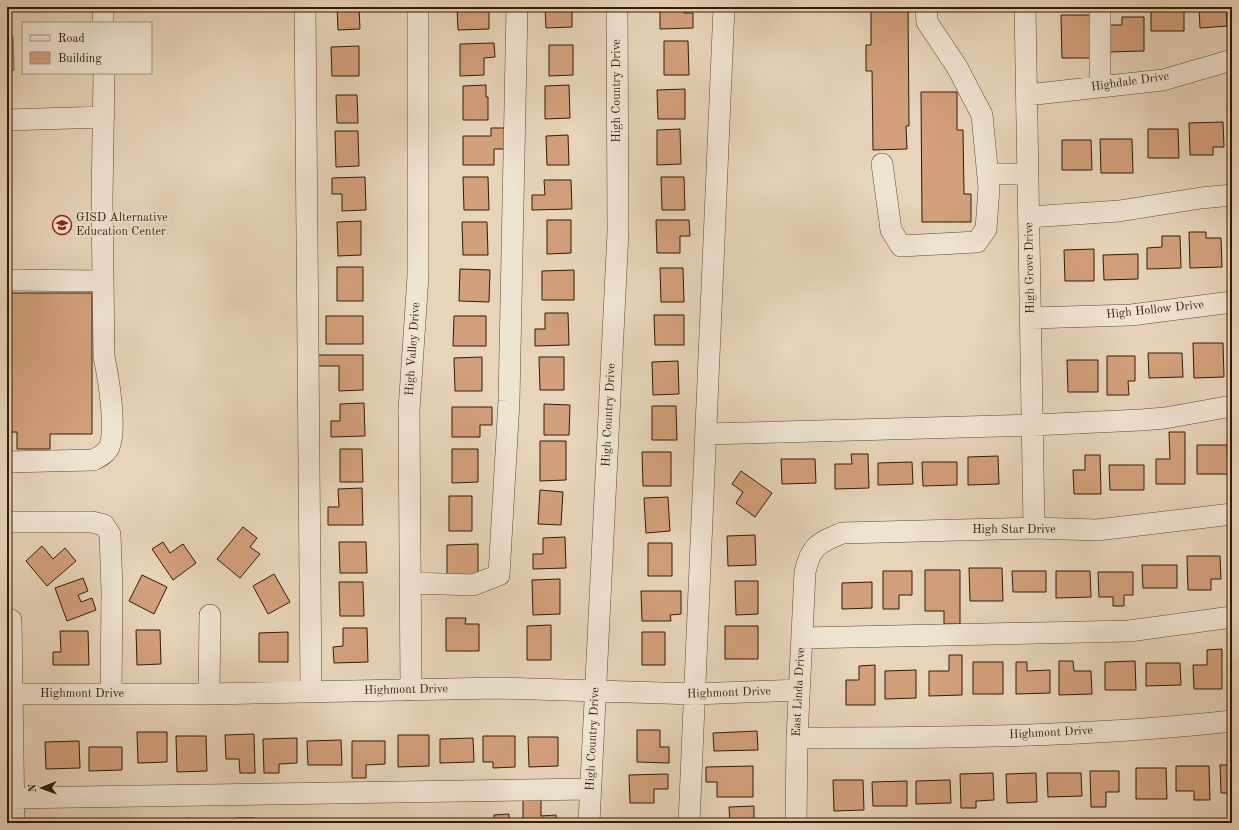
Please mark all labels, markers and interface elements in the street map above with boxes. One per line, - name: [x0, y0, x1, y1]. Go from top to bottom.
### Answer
- legend: [22, 22, 152, 74]
- text: Road: [58, 33, 85, 45]
- street label: High Country Drive: [611, 39, 623, 143]
- text: Building: [58, 53, 102, 65]
- street label: Highdale Drive: [1090, 71, 1170, 93]
- place label: GISD Alternative Education Center: [76, 212, 168, 238]
- school or university icon: GISD Alternative Education Center: [51, 214, 73, 236]
- street label: High Grove Drive: [1023, 222, 1037, 314]
- street label: High Hollow Drive: [1106, 299, 1205, 321]
- street label: High Valley Drive: [404, 301, 422, 396]
- street label: High Country Drive: [600, 362, 618, 467]
- street label: High Star Drive: [972, 524, 1056, 536]
- street label: East Linda Drive: [791, 647, 807, 737]
- street label: Highmont Drive: [364, 683, 449, 697]
- street label: High Country Drive: [584, 686, 602, 791]
- street label: Highmont Drive: [687, 686, 772, 700]
- street label: Highmont Drive: [40, 688, 124, 700]
- street label: Highmont Drive: [1009, 725, 1094, 741]
- north arrow: [22, 768, 62, 808]
- text: N: [28, 783, 39, 792]

